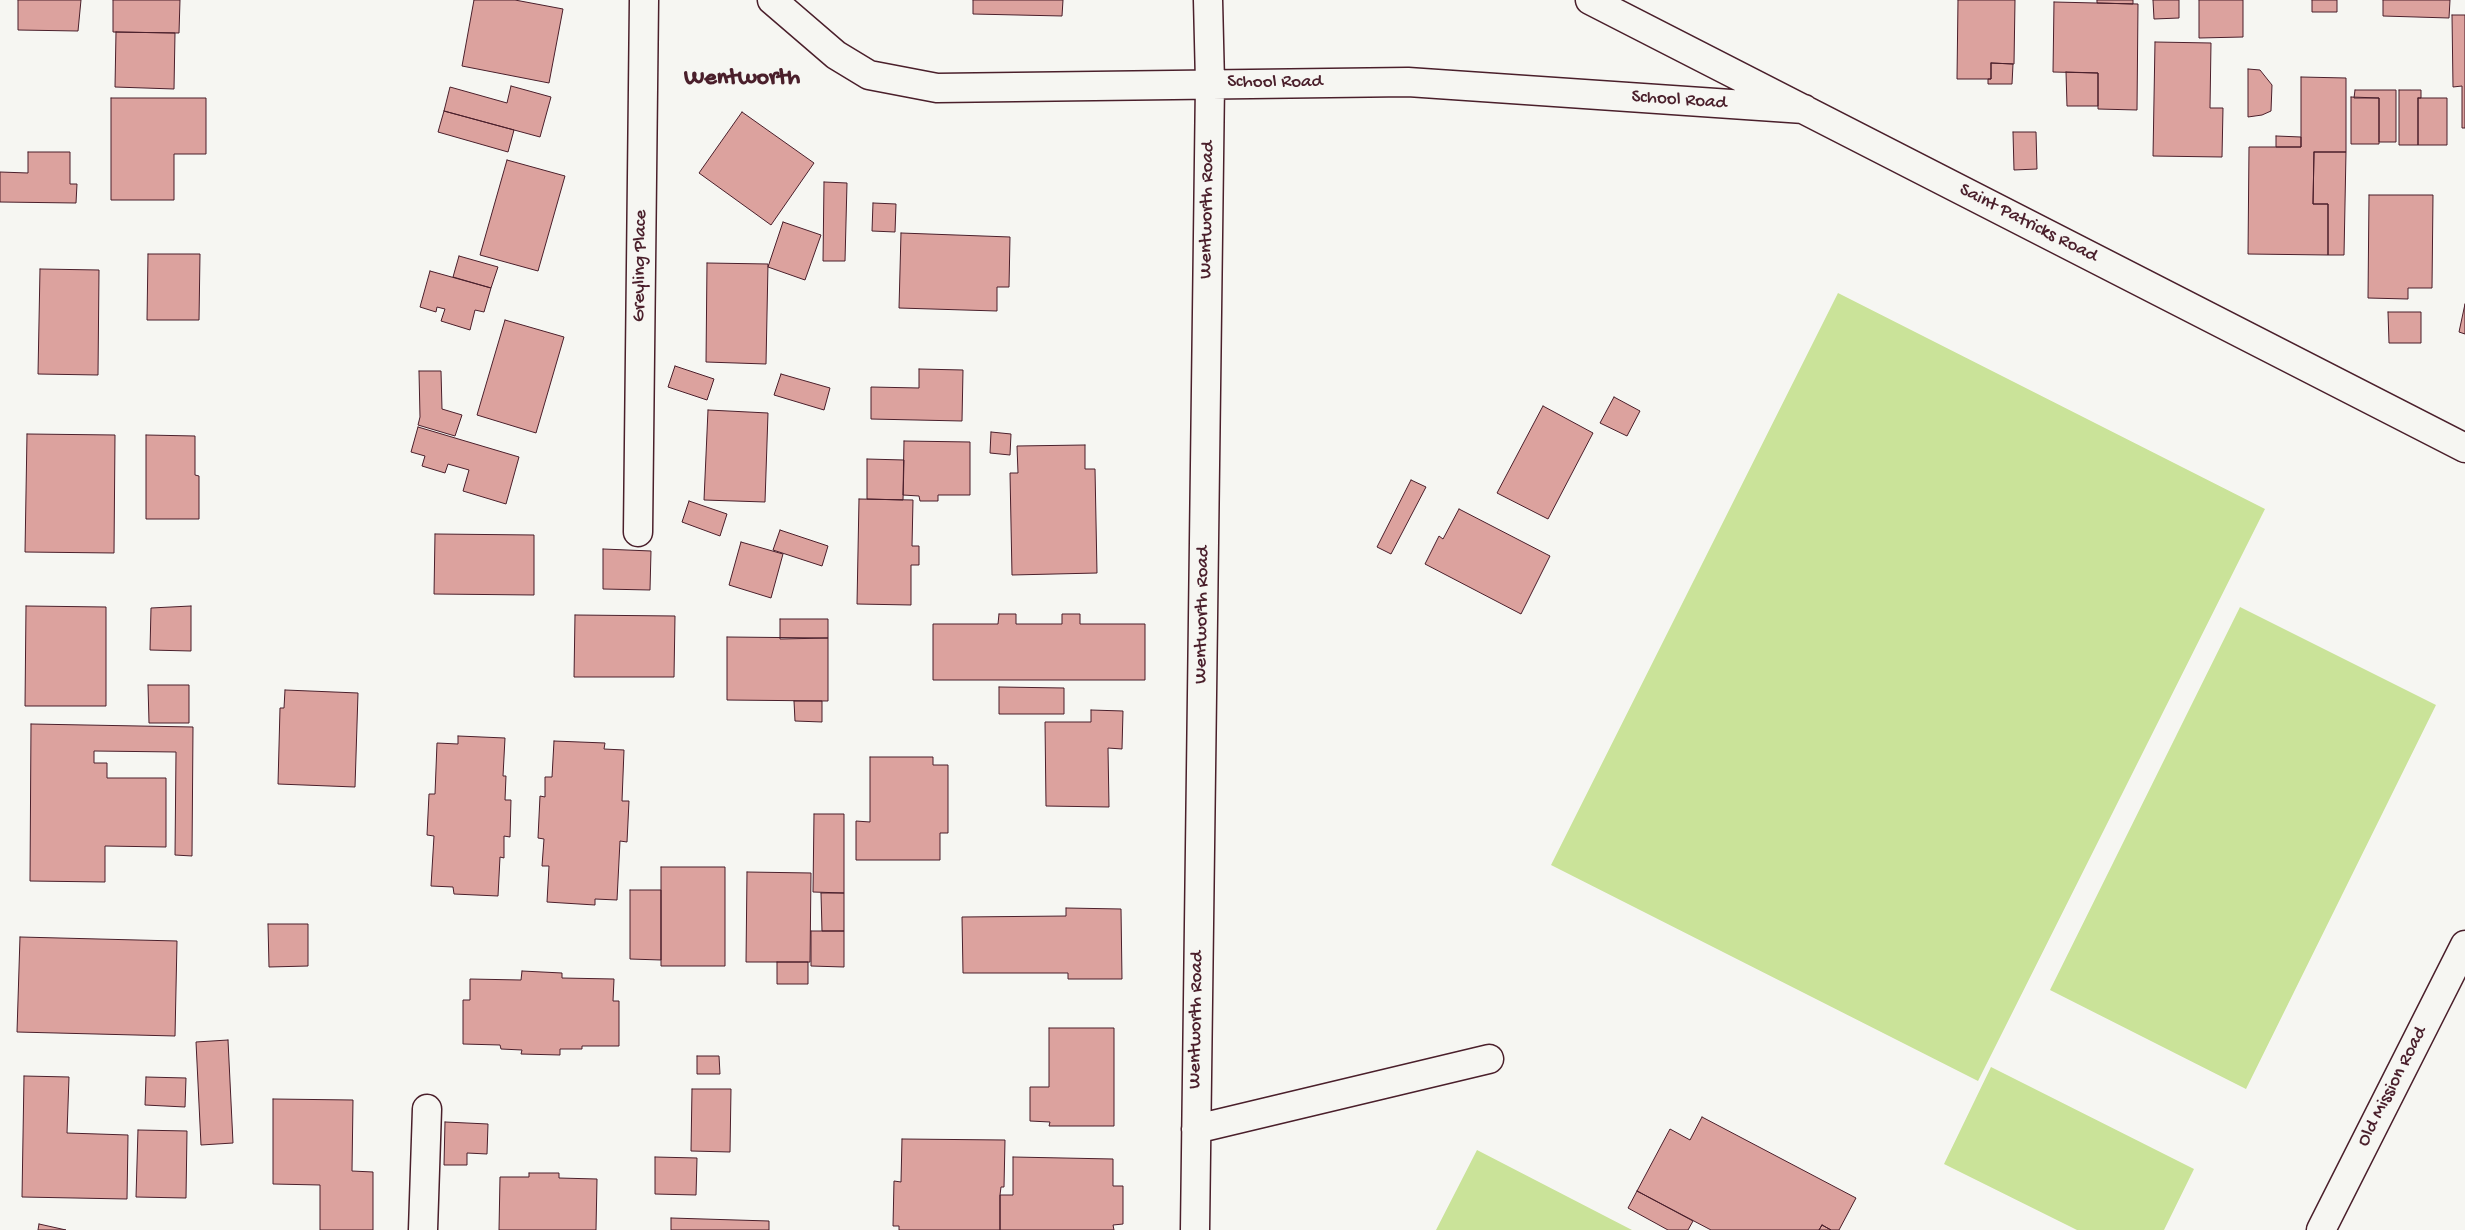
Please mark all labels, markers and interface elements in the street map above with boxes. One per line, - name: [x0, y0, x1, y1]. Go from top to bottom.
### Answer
- district label: Wentworth: [684, 65, 800, 93]
- street label: School Road: [1227, 72, 1323, 94]
- street label: School Road: [1631, 86, 1727, 116]
- street label: Wentworth Road: [1195, 141, 1221, 279]
- street label: Saint Patricks Road: [1955, 179, 2101, 269]
- street label: Greyling Place: [629, 210, 653, 322]
- street label: Wentworth Road: [1190, 546, 1216, 684]
- street label: Wentworth Road: [1184, 951, 1210, 1089]
- street label: Old Mission Road: [2353, 1023, 2433, 1151]

